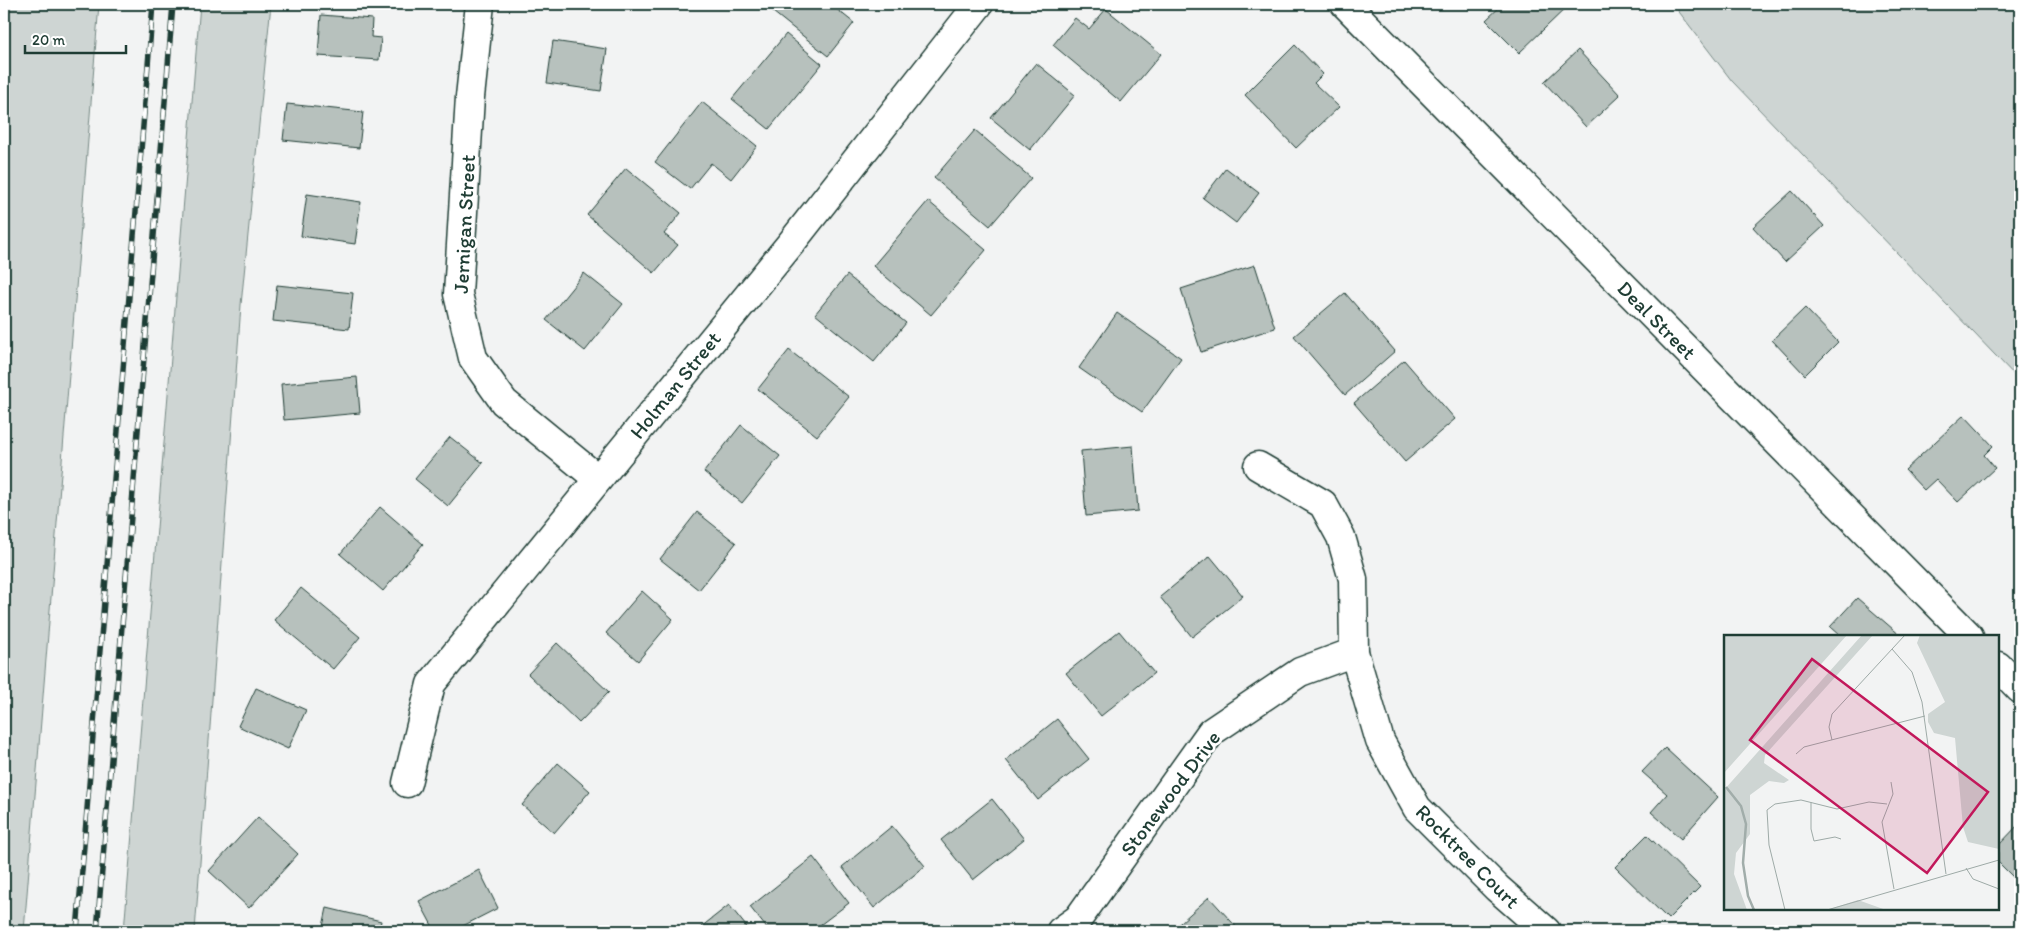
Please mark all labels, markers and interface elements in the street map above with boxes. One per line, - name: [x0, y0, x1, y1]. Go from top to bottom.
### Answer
- scale bar: [25, 22, 126, 54]
- text: 20 m: [32, 31, 66, 49]
- street label: Jernigan Street: [448, 154, 480, 294]
- street label: Deal Street: [1612, 275, 1702, 365]
- street label: Holman Street: [624, 326, 726, 444]
- inset map: [1724, 635, 1999, 910]
- street label: Stonewood Drive: [1115, 725, 1225, 861]
- street label: Rocktree Court: [1411, 799, 1525, 913]

